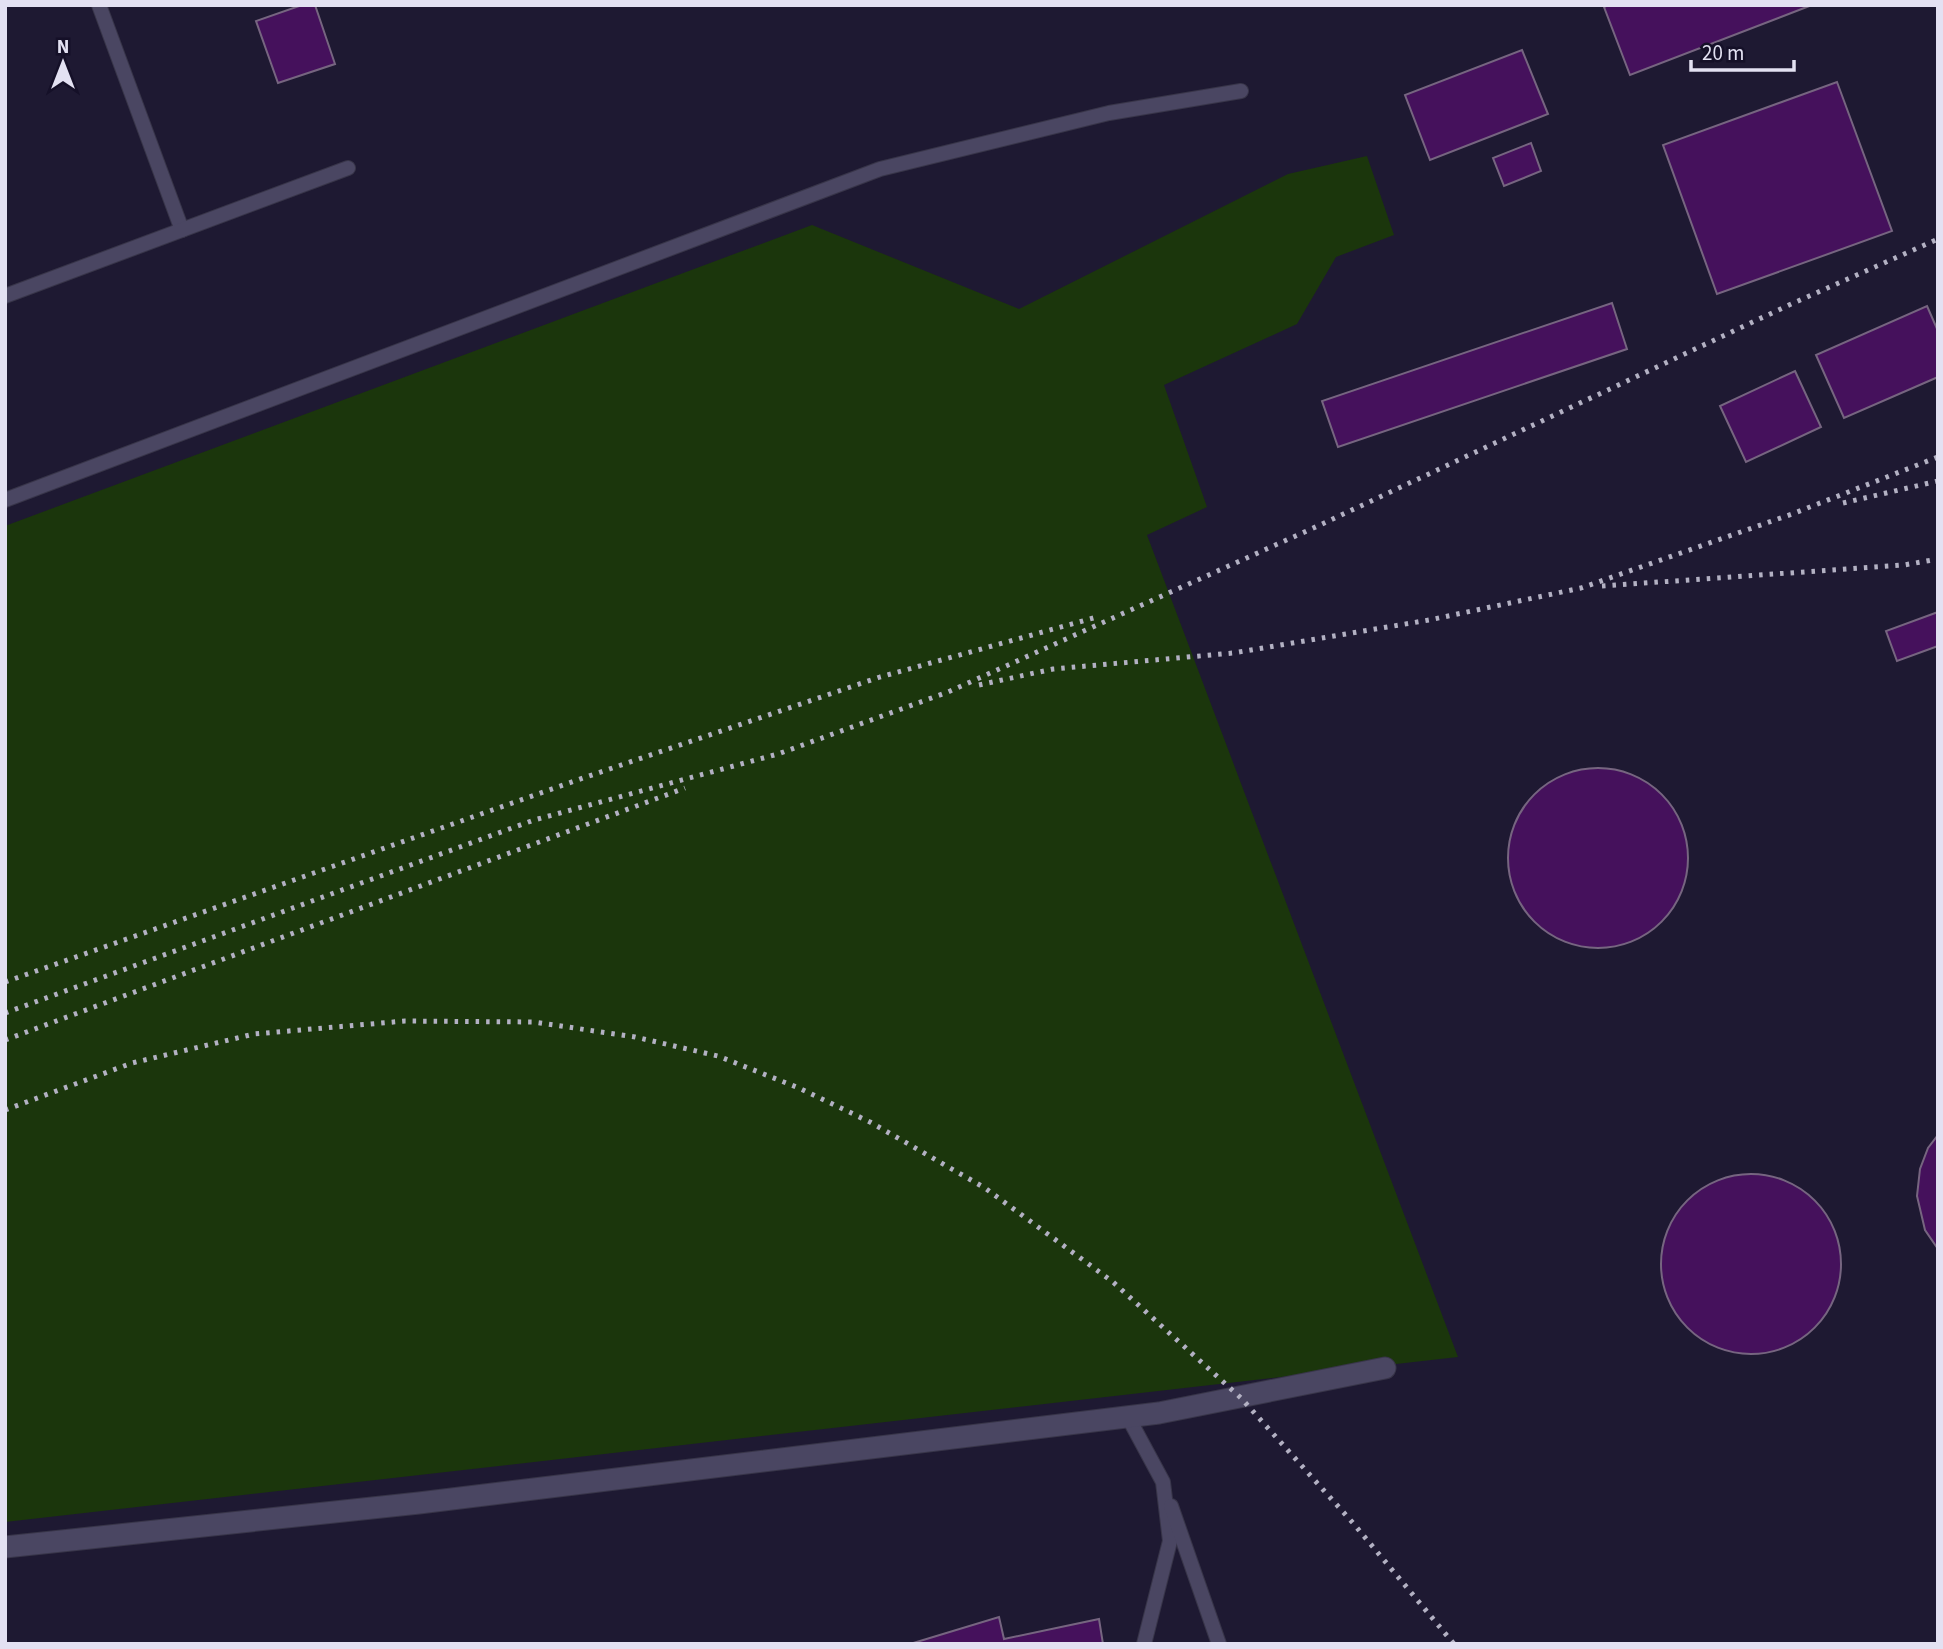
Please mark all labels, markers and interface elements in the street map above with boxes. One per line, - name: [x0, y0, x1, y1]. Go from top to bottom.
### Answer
- north arrow: [28, 28, 98, 98]
- scale bar: [1691, 28, 1794, 72]
- text: N: [57, 34, 69, 61]
- text: 20 m: [1702, 38, 1744, 68]

